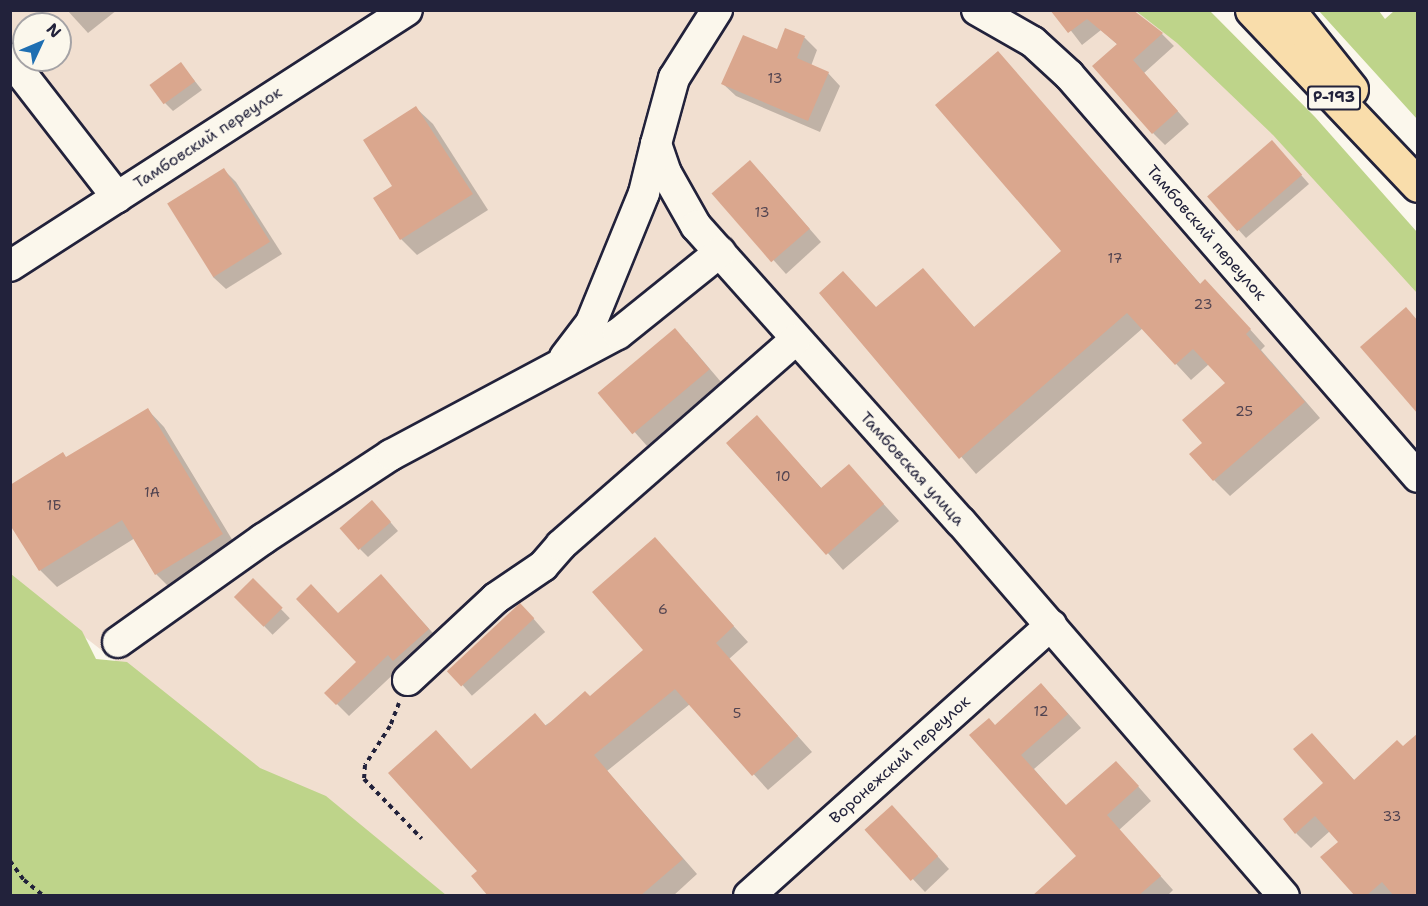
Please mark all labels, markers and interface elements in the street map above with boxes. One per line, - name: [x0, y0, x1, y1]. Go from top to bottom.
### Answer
- north arrow: [12, 12, 72, 72]
- text: N: [42, 19, 66, 42]
- house number: 13: [768, 70, 782, 86]
- street label: Тамбовский переулок: [130, 83, 286, 193]
- road number: Р-193: [1307, 86, 1361, 110]
- street label: Тамбовский переулок: [1142, 162, 1270, 304]
- house number: 13: [755, 204, 769, 220]
- house number: 17: [1108, 250, 1122, 266]
- house number: 23: [1194, 296, 1212, 312]
- house number: 25: [1235, 403, 1253, 419]
- street label: Тамбовская улица: [856, 408, 968, 530]
- house number: 10: [775, 468, 791, 484]
- house number: 1А: [144, 484, 160, 500]
- house number: 1Б: [46, 497, 62, 513]
- house number: 6: [658, 601, 668, 617]
- street label: Воронежский переулок: [826, 692, 974, 828]
- house number: 12: [1034, 703, 1048, 719]
- house number: 5: [733, 705, 741, 721]
- house number: 33: [1383, 808, 1401, 824]

